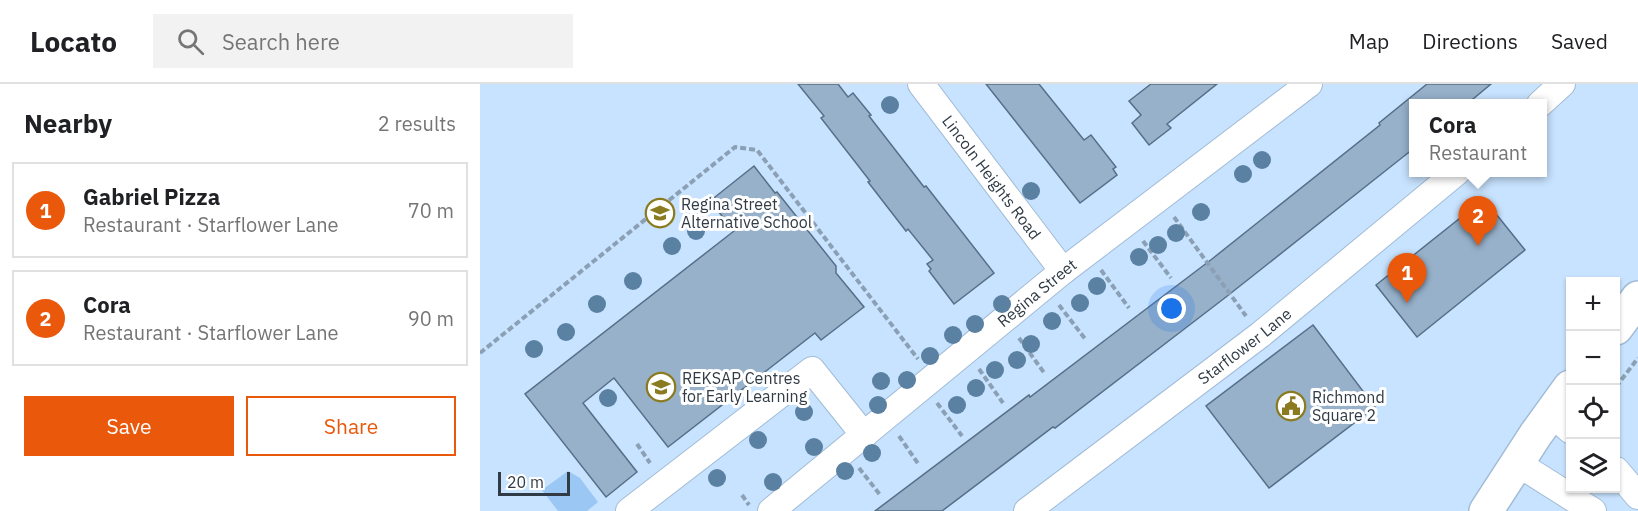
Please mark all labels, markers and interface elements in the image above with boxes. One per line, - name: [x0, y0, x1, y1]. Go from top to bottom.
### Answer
- search box: [153, 14, 573, 68]
- text: Locato: [30, 23, 117, 60]
- icon: search: [174, 25, 207, 58]
- text: Search here: [222, 27, 340, 56]
- text: Map: [1349, 27, 1389, 55]
- text: Directions: [1422, 27, 1518, 55]
- text: Saved: [1551, 27, 1608, 55]
- popup: [1409, 99, 1547, 177]
- text: Nearby: [24, 106, 112, 140]
- text: 2 results: [378, 110, 456, 137]
- text: Cora: [1429, 110, 1477, 139]
- street label: Lincoln Heights Road: [938, 111, 1045, 243]
- text: Restaurant: [1429, 139, 1527, 166]
- text: Gabriel Pizza: [83, 182, 220, 211]
- place label: Regina Street Alternative School: [681, 194, 812, 232]
- pin: 2: [1458, 196, 1498, 246]
- text: 1: [40, 197, 52, 224]
- text: 70 m: [408, 197, 454, 224]
- school or university icon: Regina Street Alternative School: [644, 197, 676, 229]
- text: Restaurant · Starflower Lane: [83, 211, 339, 238]
- street label: Regina Street: [993, 254, 1080, 331]
- pin: 1: [1388, 254, 1426, 303]
- map controls: [1566, 277, 1620, 493]
- button: +: [1566, 277, 1620, 331]
- text: Cora: [83, 290, 131, 319]
- your location: [1157, 294, 1186, 323]
- street label: Starflower Lane: [1194, 303, 1295, 388]
- text: 2: [40, 305, 52, 332]
- text: 90 m: [408, 305, 454, 332]
- text: Restaurant · Starflower Lane: [83, 319, 339, 346]
- button: −: [1566, 331, 1620, 385]
- place label: REKSAP Centres for Early Learning: [682, 368, 808, 406]
- school or university icon: REKSAP Centres for Early Learning: [645, 371, 677, 403]
- button: locate: [1566, 385, 1620, 439]
- place label: Richmond Square 2: [1312, 387, 1385, 425]
- public building icon: Richmond Square 2: [1275, 390, 1307, 422]
- button: Save: [24, 396, 234, 456]
- button: Share: [246, 396, 456, 456]
- button: layers: [1566, 439, 1620, 493]
- scale bar: [498, 469, 570, 496]
- text: 20 m: [507, 472, 544, 492]

